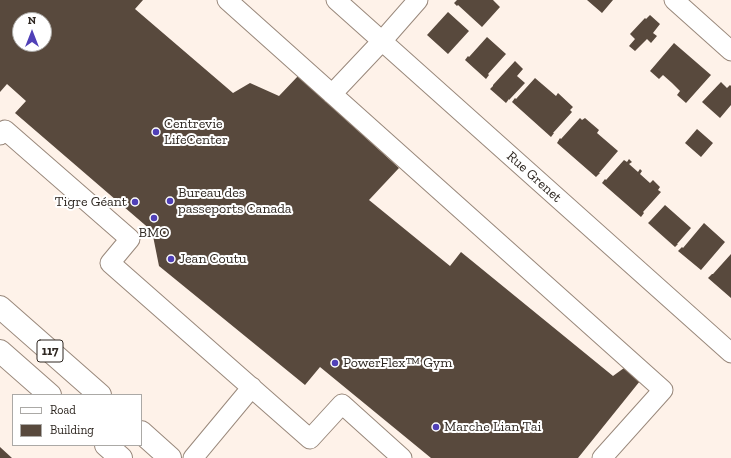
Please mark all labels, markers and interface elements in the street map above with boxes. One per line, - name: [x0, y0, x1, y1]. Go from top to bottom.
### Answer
- north arrow: [12, 12, 52, 52]
- text: N: [28, 14, 36, 27]
- place label: Centrevie LifeCenter: [164, 116, 228, 148]
- marker: Centrevie LifeCenter: [151, 127, 161, 137]
- street label: Rue Grenet: [503, 148, 565, 206]
- place label: Bureau des passeports Canada: [178, 185, 292, 218]
- place label: Tigre Géant: [55, 194, 127, 210]
- marker: Bureau des passeports Canada: [165, 196, 175, 206]
- marker: Tigre Géant: [130, 197, 140, 207]
- marker: BMO: [149, 213, 159, 223]
- place label: BMO: [139, 225, 169, 241]
- place label: Jean Coutu: [179, 251, 247, 267]
- marker: Jean Coutu: [166, 254, 176, 264]
- road number: 117: [37, 340, 63, 362]
- place label: PowerFlex™ Gym: [343, 355, 452, 371]
- marker: PowerFlex™ Gym: [330, 358, 340, 368]
- legend: [12, 394, 142, 446]
- text: Road: [50, 403, 76, 417]
- place label: Marche Lian Tai: [444, 419, 541, 435]
- marker: Marche Lian Tai: [431, 422, 441, 432]
- text: Building: [50, 423, 94, 437]

